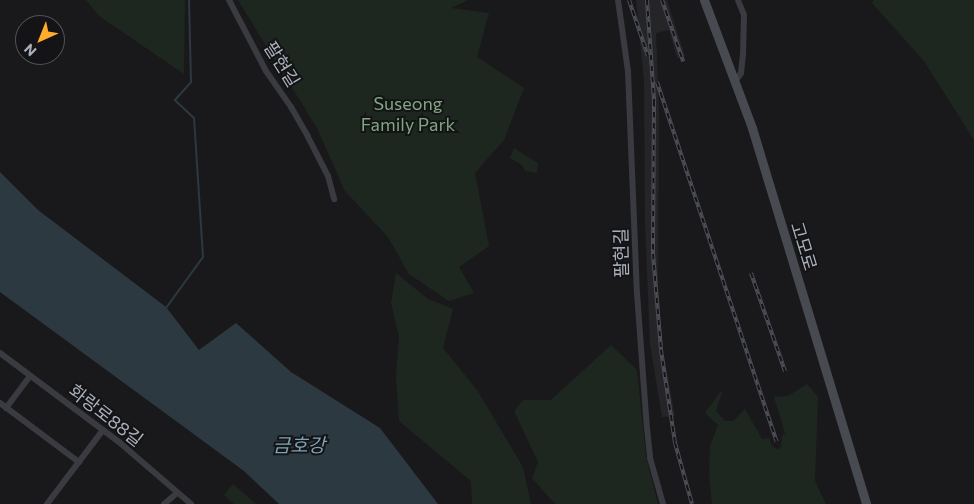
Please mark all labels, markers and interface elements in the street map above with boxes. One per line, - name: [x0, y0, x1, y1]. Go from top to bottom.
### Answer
- north arrow: [15, 15, 65, 65]
- street label: 팔현길: [260, 37, 304, 91]
- text: N: [20, 41, 40, 60]
- park label: Suseong Family Park: [361, 93, 455, 136]
- street label: 고모로: [786, 219, 822, 273]
- street label: 팔현길: [610, 228, 632, 278]
- street label: 화랑로88길: [65, 379, 147, 451]
- water label: 금호강: [273, 434, 325, 456]

